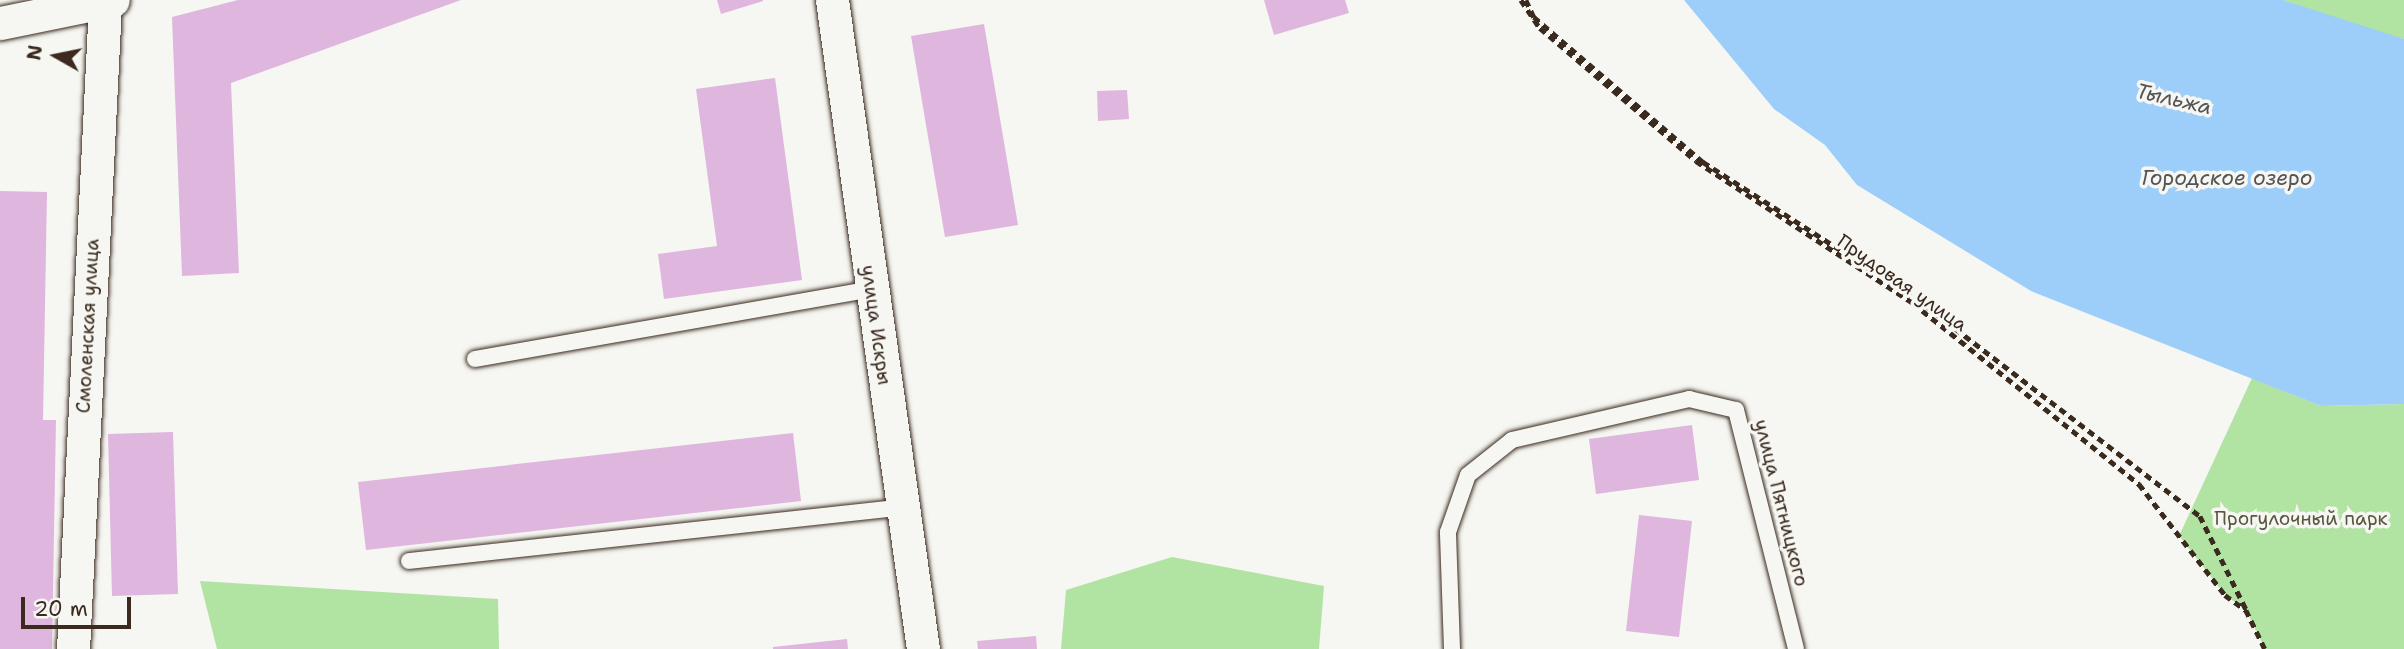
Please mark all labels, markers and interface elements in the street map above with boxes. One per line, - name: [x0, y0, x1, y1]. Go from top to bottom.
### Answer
- north arrow: [21, 21, 91, 91]
- text: N: [21, 43, 48, 62]
- water label: Тыльжа: [2134, 78, 2214, 120]
- water label: Городское озеро: [2141, 165, 2313, 191]
- street label: Прудовая улица: [1833, 230, 1971, 336]
- street label: Смоленская улица: [72, 238, 104, 414]
- street label: улица Искры: [856, 264, 896, 386]
- street label: улица Пятницкого: [1749, 417, 1813, 589]
- park label: Прогулочный парк: [2214, 508, 2388, 530]
- scale bar: [24, 582, 135, 626]
- text: 20 m: [34, 595, 88, 623]

